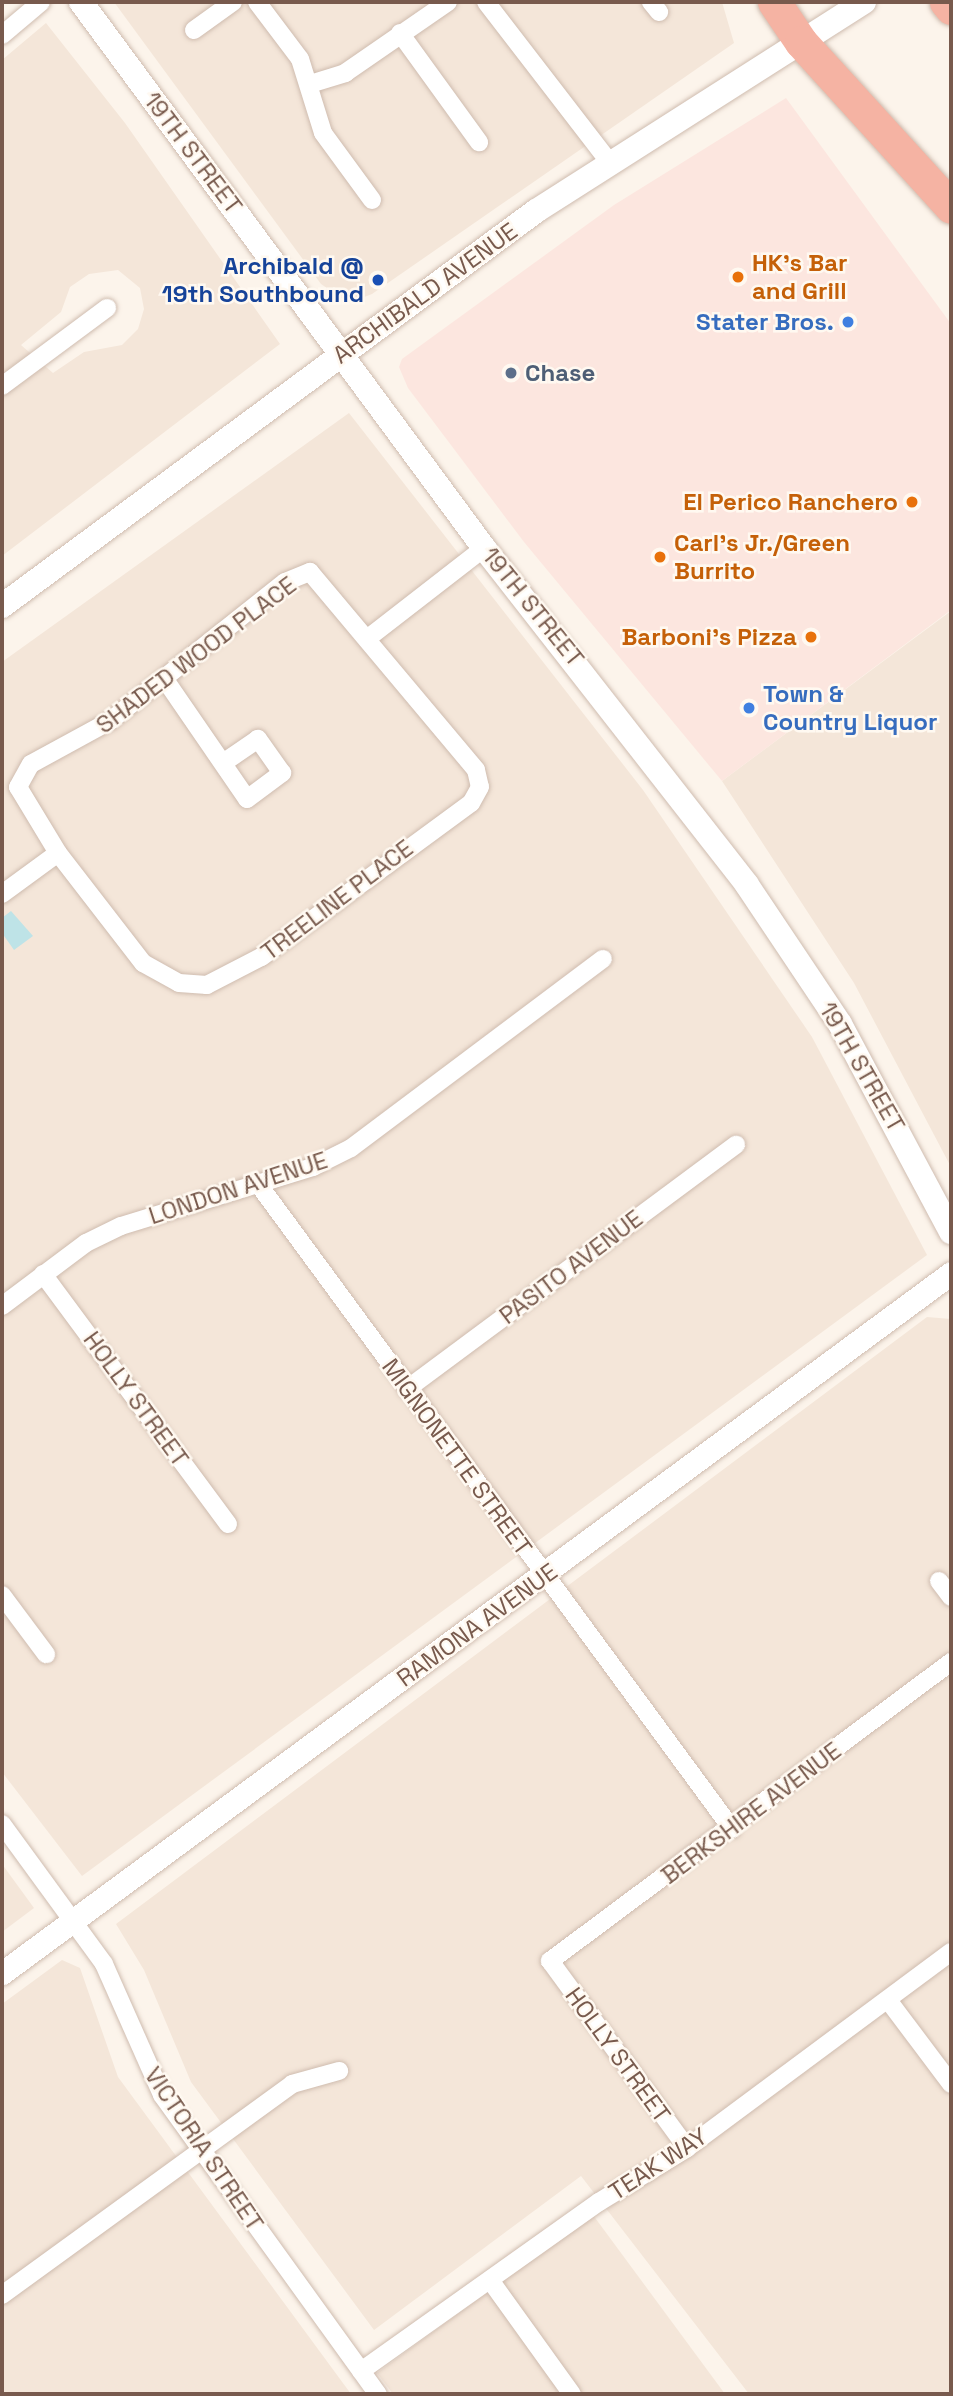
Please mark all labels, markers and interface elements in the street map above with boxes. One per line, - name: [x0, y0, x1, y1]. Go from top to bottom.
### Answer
- street label: 19TH STREET: [138, 86, 248, 220]
- street label: ARCHIBALD AVENUE: [327, 216, 523, 370]
- place label: HK's Bar and Grill: [752, 249, 848, 305]
- place label: Archibald @ 19th Southbound: [162, 252, 364, 308]
- marker: HK's Bar and Grill: [730, 269, 746, 285]
- marker: Archibald @ 19th Southbound: [370, 272, 386, 288]
- place label: Stater Bros.: [696, 308, 834, 336]
- marker: Stater Bros.: [840, 314, 856, 330]
- place label: Chase: [525, 359, 595, 387]
- marker: Chase: [503, 365, 519, 381]
- place label: El Perico Ranchero: [683, 488, 898, 516]
- marker: El Perico Ranchero: [904, 494, 920, 510]
- place label: Carl's Jr./Green Burrito: [674, 529, 850, 585]
- street label: 19TH STREET: [476, 542, 590, 672]
- marker: Carl's Jr./Green Burrito: [652, 549, 668, 565]
- street label: SHADED WOOD PLACE: [90, 570, 302, 740]
- place label: Barboni's Pizza: [621, 623, 797, 651]
- marker: Barboni's Pizza: [803, 629, 819, 645]
- place label: Town & Country Liquor: [763, 680, 937, 736]
- marker: Town & Country Liquor: [741, 700, 757, 716]
- street label: TREELINE PLACE: [256, 834, 418, 966]
- street label: 19TH STREET: [813, 997, 911, 1137]
- street label: LONDON AVENUE: [145, 1146, 331, 1230]
- street label: PASITO AVENUE: [494, 1204, 648, 1330]
- street label: HOLLY STREET: [77, 1326, 195, 1472]
- street label: MIGNONETTE STREET: [376, 1353, 538, 1561]
- street label: RAMONA AVENUE: [391, 1557, 563, 1693]
- street label: BERKSHIRE AVENUE: [655, 1736, 847, 1890]
- street label: HOLLY STREET: [559, 1982, 677, 2128]
- street label: VICTORIA STREET: [138, 2061, 270, 2237]
- street label: TEAK WAY: [603, 2121, 713, 2207]

